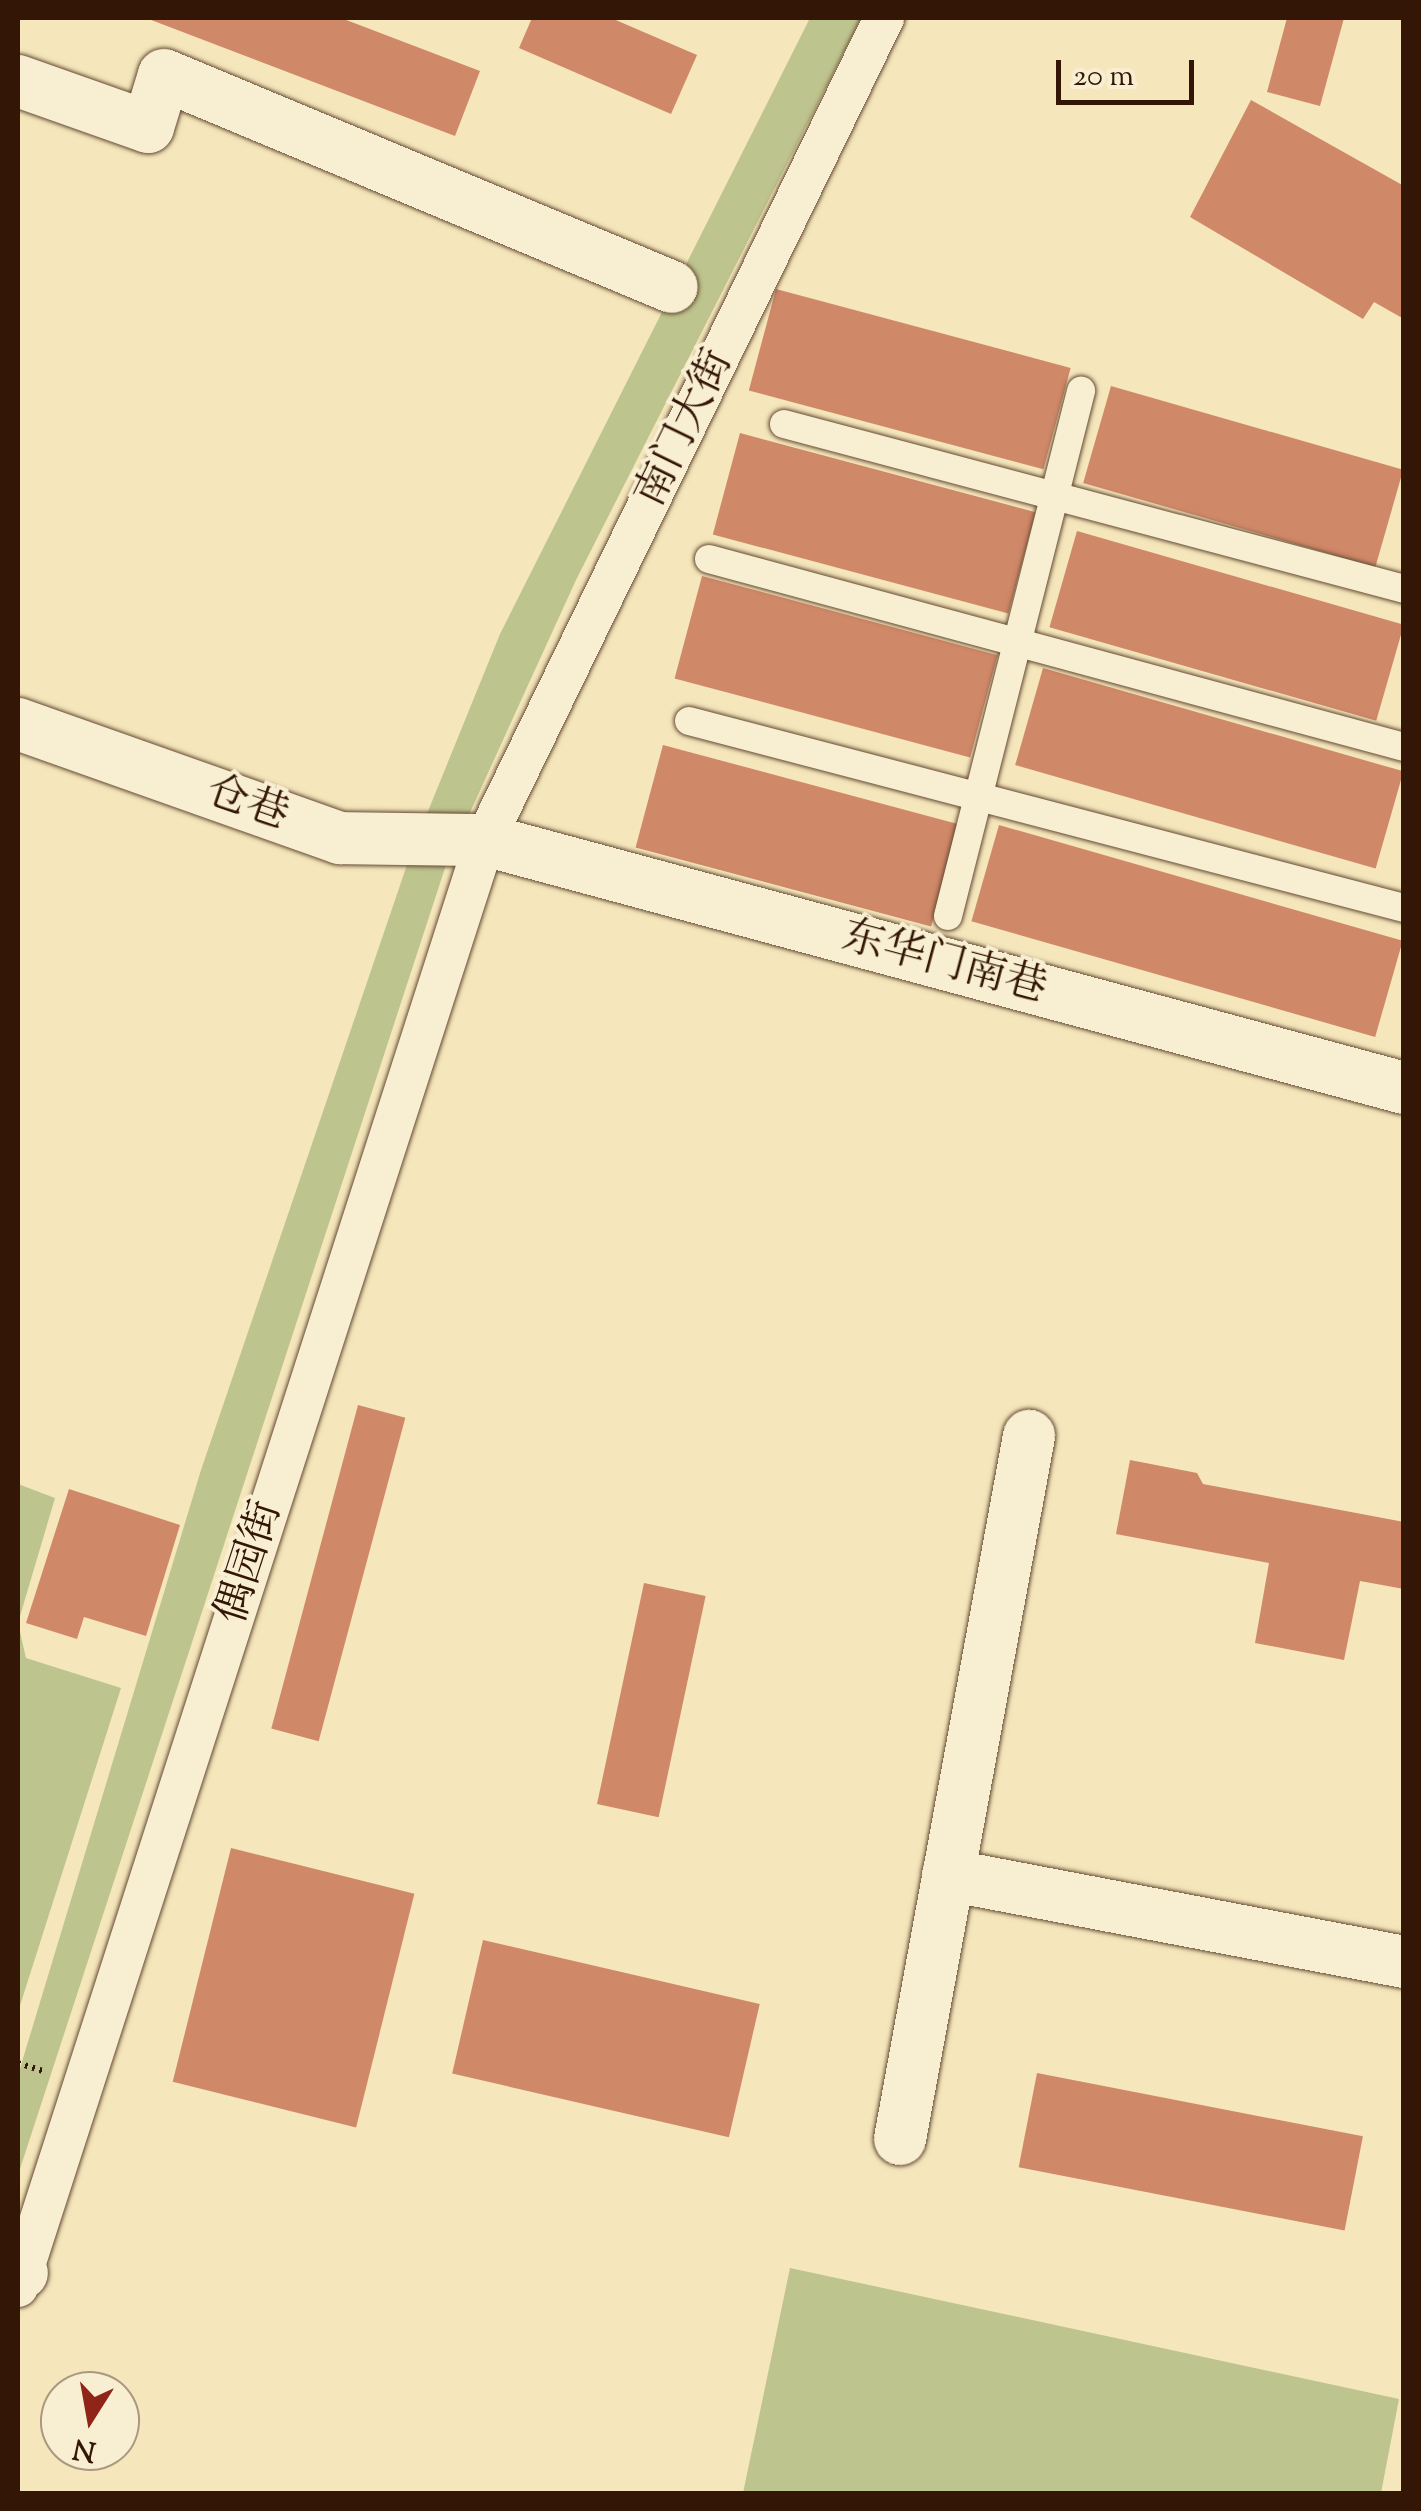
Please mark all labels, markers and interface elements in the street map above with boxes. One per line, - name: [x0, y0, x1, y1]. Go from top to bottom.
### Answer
- scale bar: [1061, 40, 1198, 102]
- text: 20 m: [1073, 56, 1134, 99]
- street label: 南门大街: [627, 342, 745, 516]
- street label: 仓巷: [199, 767, 295, 843]
- street label: 东华门南巷: [836, 912, 1052, 1016]
- street label: 偶园街: [208, 1495, 294, 1631]
- north arrow: [40, 2371, 140, 2471]
- text: N: [70, 2427, 99, 2470]

